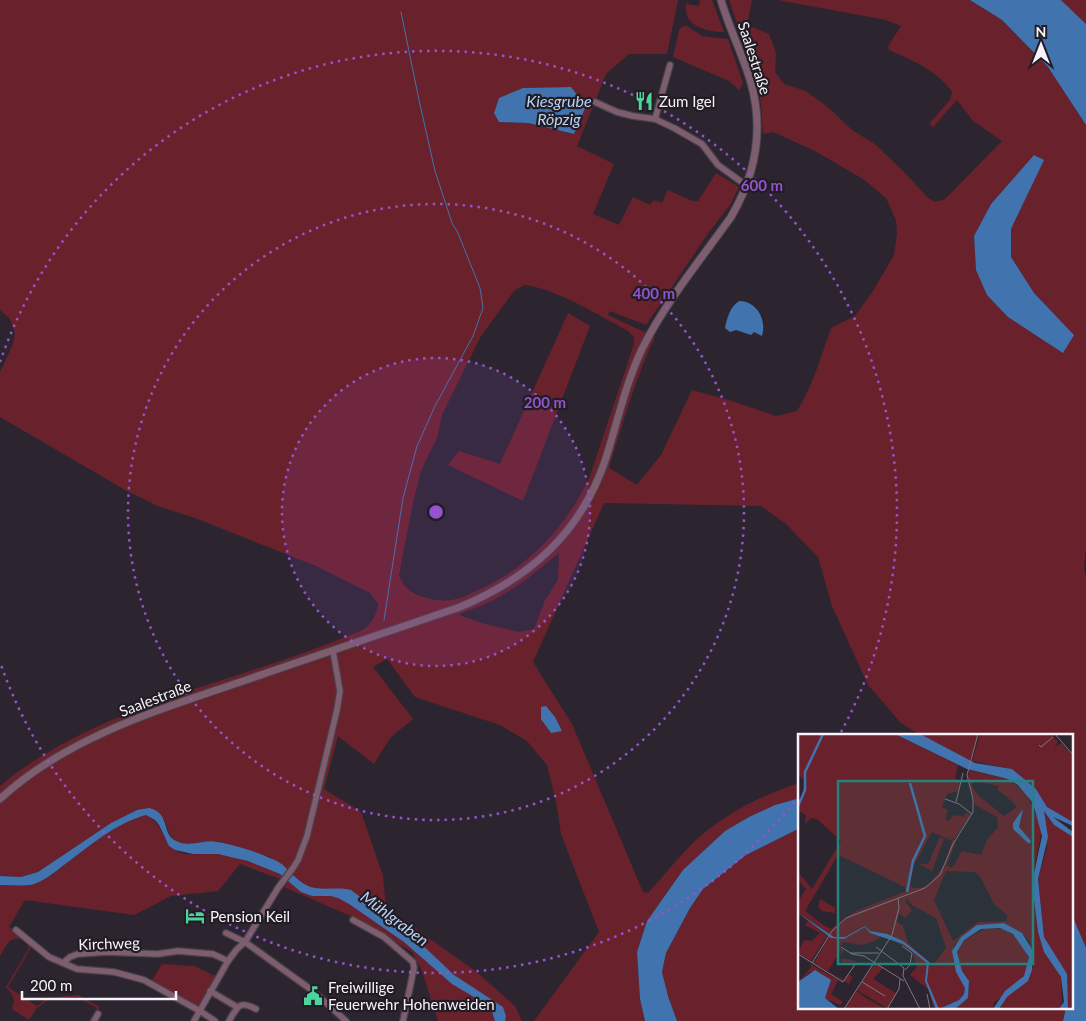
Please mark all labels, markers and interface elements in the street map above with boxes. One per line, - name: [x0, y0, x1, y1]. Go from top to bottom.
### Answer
- street label: Saalestraße: [735, 19, 775, 97]
- north arrow: [1016, 20, 1066, 70]
- text: N: [1036, 23, 1046, 40]
- restaurant icon: Zum Igel: [633, 90, 655, 112]
- water label: Kiesgrube Röpzig: [526, 91, 592, 128]
- place label: Zum Igel: [659, 92, 715, 110]
- text: 600 m: [741, 176, 783, 194]
- text: 400 m: [633, 284, 675, 302]
- text: 200 m: [524, 393, 566, 411]
- centre of rings: [427, 503, 445, 521]
- street label: Saalestraße: [116, 676, 194, 720]
- inset map: [798, 734, 1074, 1008]
- water label: Mühlgraben: [357, 886, 433, 950]
- hotel icon: Pension Keil: [184, 905, 206, 927]
- place label: Pension Keil: [210, 907, 290, 925]
- street label: Kirchweg: [78, 933, 140, 953]
- scale bar: [22, 968, 176, 1000]
- text: 200 m: [30, 976, 72, 994]
- place label: Freiwillige Feuerwehr Hohenweiden: [328, 978, 495, 1013]
- public building icon: Freiwillige Feuerwehr Hohenweiden: [302, 985, 324, 1007]

